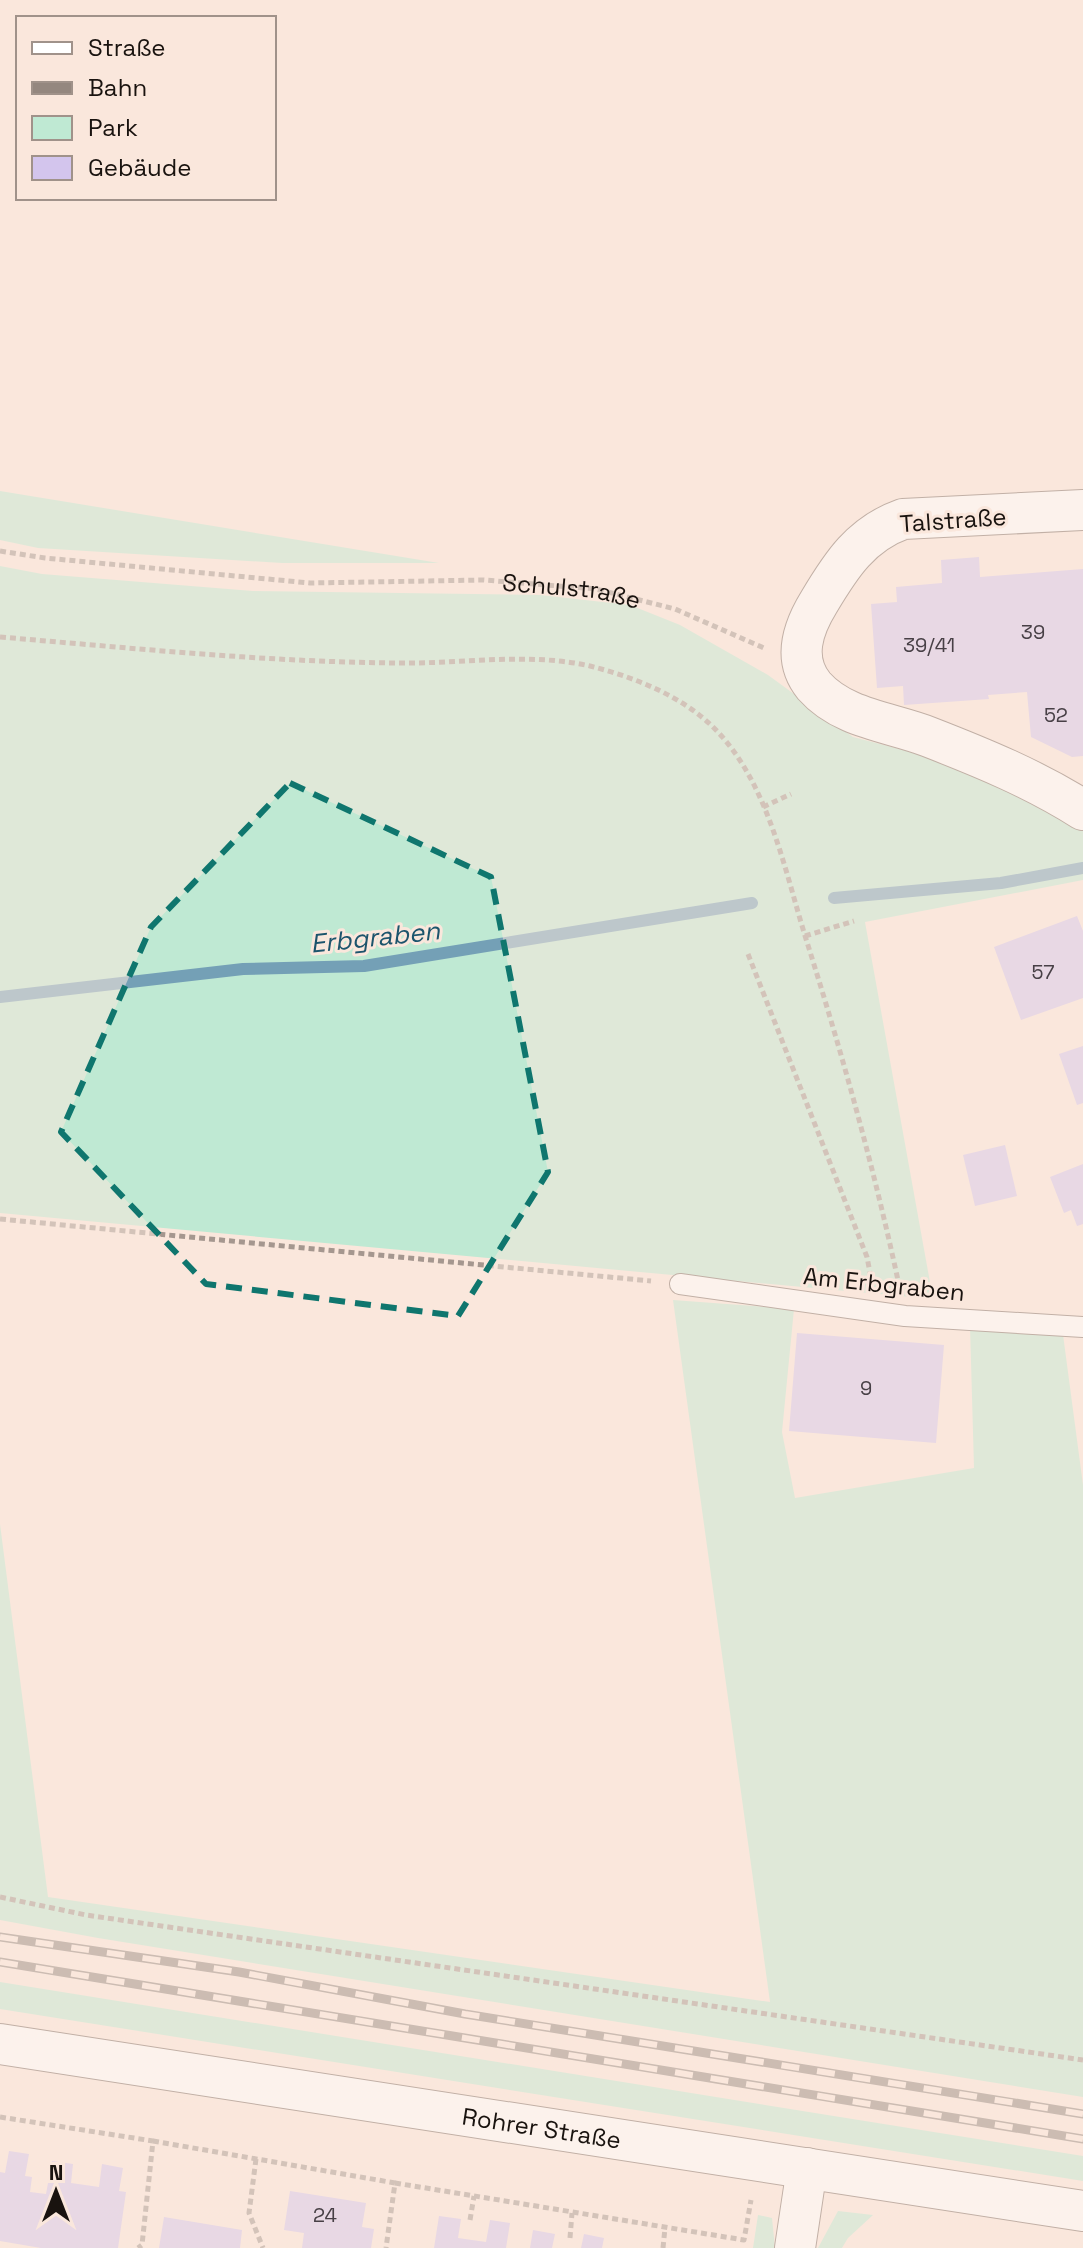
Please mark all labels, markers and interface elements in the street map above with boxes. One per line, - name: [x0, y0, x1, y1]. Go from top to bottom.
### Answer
- legend: [16, 16, 276, 200]
- text: Straße: [88, 32, 165, 63]
- text: Bahn: [88, 72, 147, 103]
- text: Park: [88, 112, 138, 143]
- text: Gebäude: [88, 152, 191, 183]
- street label: Talstraße: [899, 501, 1007, 539]
- street label: Schulstraße: [501, 566, 644, 615]
- house number: 39: [1021, 619, 1045, 645]
- house number: 39/41: [903, 632, 955, 658]
- house number: 52: [1044, 702, 1068, 728]
- water label: Erbgraben: [308, 913, 443, 961]
- house number: 57: [1031, 959, 1055, 985]
- street label: Am Erbgraben: [802, 1260, 966, 1308]
- house number: 9: [860, 1375, 872, 1401]
- street label: Rohrer Straße: [460, 2100, 623, 2155]
- north arrow: [16, 2152, 96, 2232]
- text: N: [49, 2158, 63, 2186]
- house number: 24: [313, 2202, 337, 2228]

